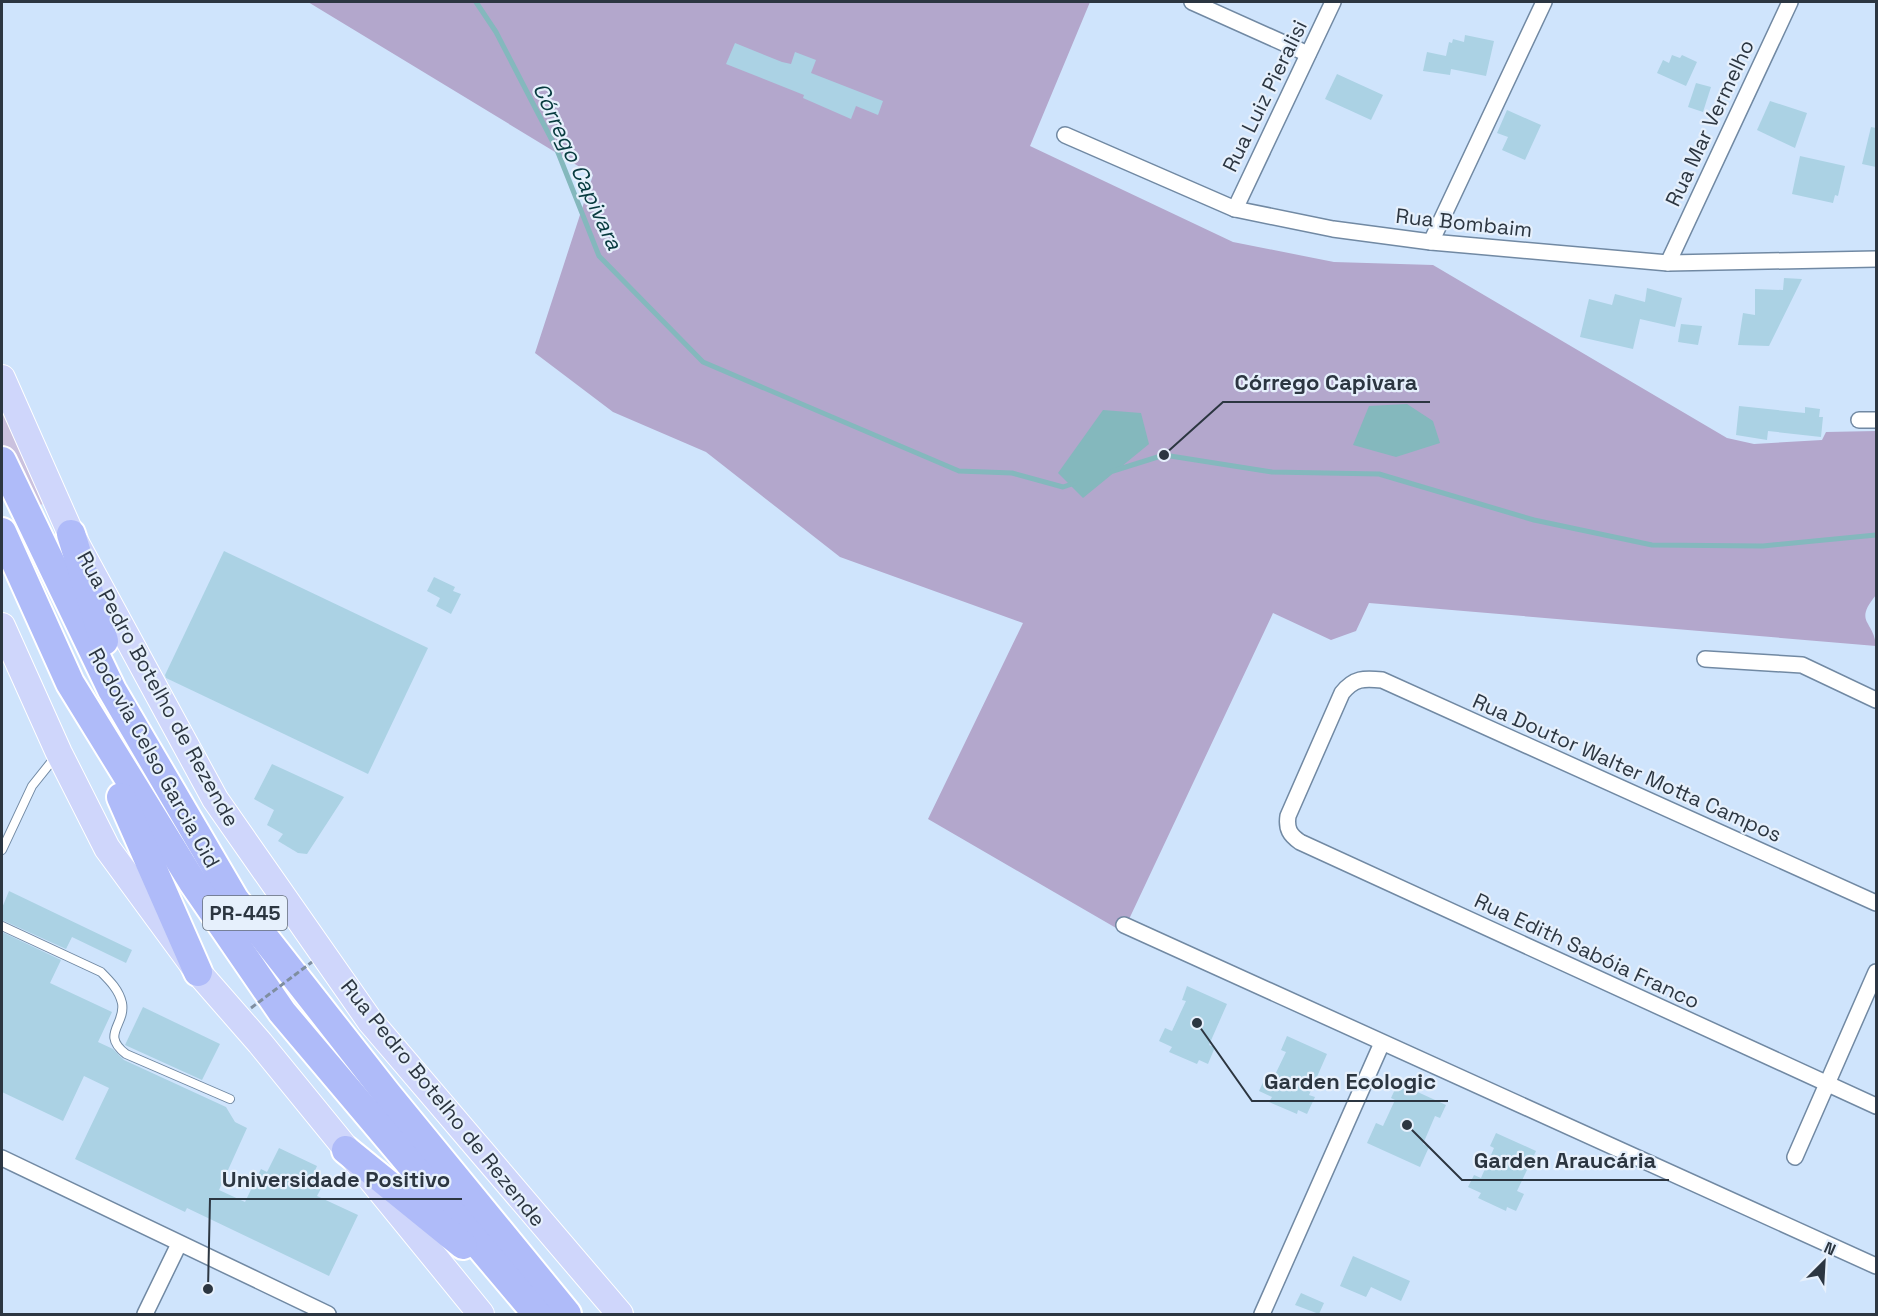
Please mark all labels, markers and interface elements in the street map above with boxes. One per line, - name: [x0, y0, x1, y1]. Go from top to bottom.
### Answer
- street label: Rua Luiz Pieralisi: [1216, 15, 1313, 176]
- street label: Rua Mar Vermelho: [1659, 35, 1760, 210]
- water label: Córrego Capivara: [527, 78, 629, 254]
- street label: Rua Bombaim: [1394, 202, 1534, 243]
- callout: Córrego Capivara: [1223, 362, 1430, 402]
- text: Córrego Capivara: [1235, 368, 1418, 396]
- street label: Rua Pedro Botelho de Rezende: [71, 546, 246, 831]
- street label: Rodovia Celso Garcia Cid: [83, 643, 226, 873]
- street label: Rua Doutor Walter Motta Campos: [1469, 687, 1786, 848]
- street label: Rua Edith Sabóia Franco: [1470, 886, 1704, 1015]
- road number: PR-445: [203, 896, 287, 930]
- street label: Rua Pedro Botelho de Rezende: [335, 973, 552, 1232]
- callout: Garden Ecologic: [1252, 1061, 1448, 1101]
- text: Garden Ecologic: [1264, 1067, 1436, 1095]
- callout: Garden Araucária: [1462, 1140, 1669, 1180]
- text: Garden Araucária: [1474, 1146, 1657, 1174]
- callout: Universidade Positivo: [210, 1159, 462, 1199]
- text: Universidade Positivo: [222, 1165, 450, 1193]
- north arrow: [1794, 1232, 1854, 1292]
- text: N: [1821, 1237, 1839, 1261]

